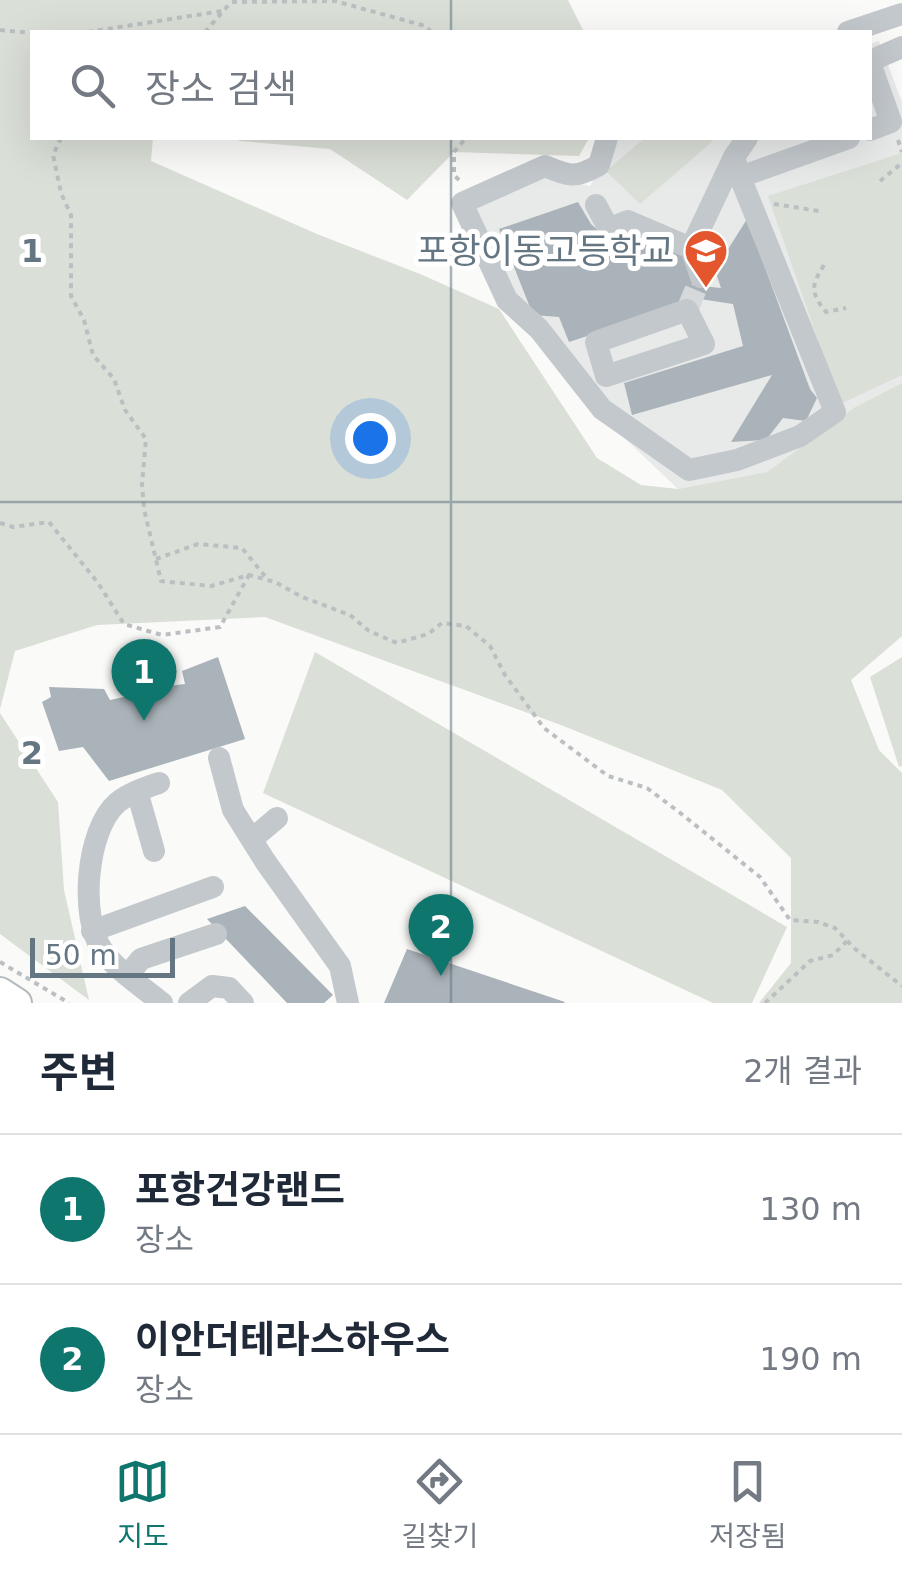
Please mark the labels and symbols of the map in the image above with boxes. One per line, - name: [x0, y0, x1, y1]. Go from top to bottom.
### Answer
- school or university icon: 포항이동고등학교: [683, 228, 729, 289]
- place label: 포항이동고등학교: [416, 231, 674, 271]
- text: 1: [21, 232, 43, 270]
- your location: [345, 413, 396, 464]
- pin: 1: [112, 638, 176, 721]
- text: 2: [21, 734, 43, 772]
- pin: 2: [408, 894, 474, 976]
- scale bar: [30, 933, 175, 978]

